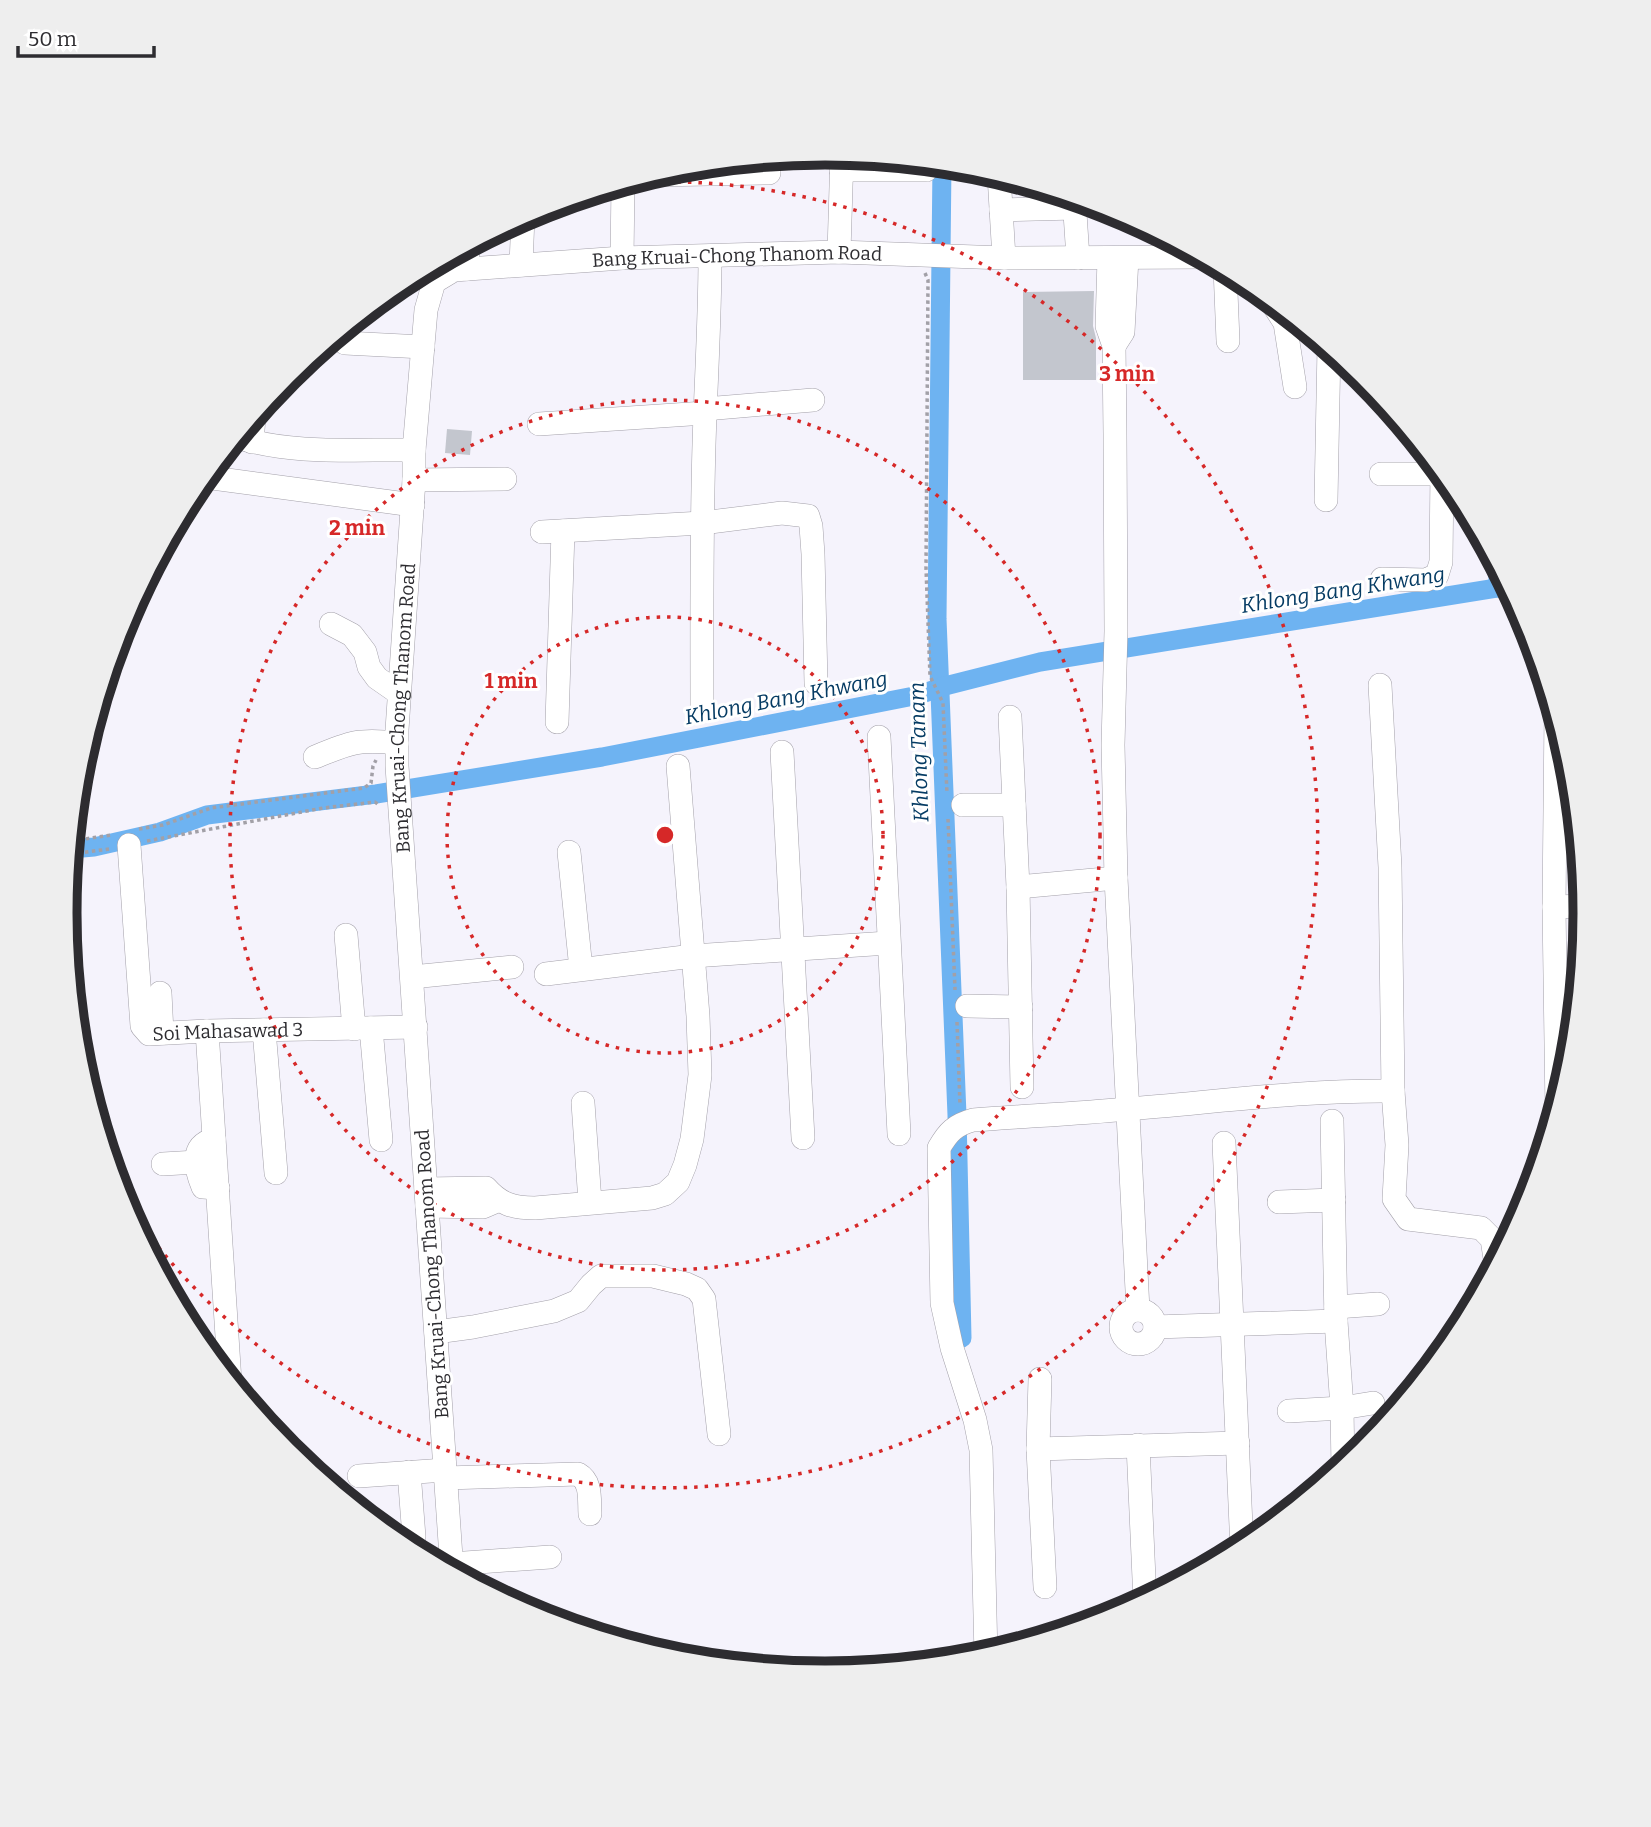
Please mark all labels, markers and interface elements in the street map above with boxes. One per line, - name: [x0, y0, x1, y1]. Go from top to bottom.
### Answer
- scale bar: [18, 14, 154, 58]
- text: 50 m: [28, 26, 77, 52]
- street label: Bang Kruai-Chong Thanom Road: [591, 240, 883, 272]
- text: 3 min: [1099, 361, 1156, 387]
- text: 2 min: [329, 515, 385, 541]
- water label: Khlong Bang Khwang: [1239, 561, 1447, 619]
- street label: Bang Kruai-Chong Thanom Road: [385, 562, 420, 854]
- water label: Khlong Bang Khwang: [682, 666, 890, 730]
- text: 1 min: [484, 668, 538, 694]
- water label: Khlong Tanam: [904, 682, 934, 822]
- centre of rings: [653, 823, 677, 847]
- street label: Soi Mahasawad 3: [152, 1018, 304, 1045]
- street label: Bang Kruai-Chong Thanom Road: [410, 1128, 454, 1420]

